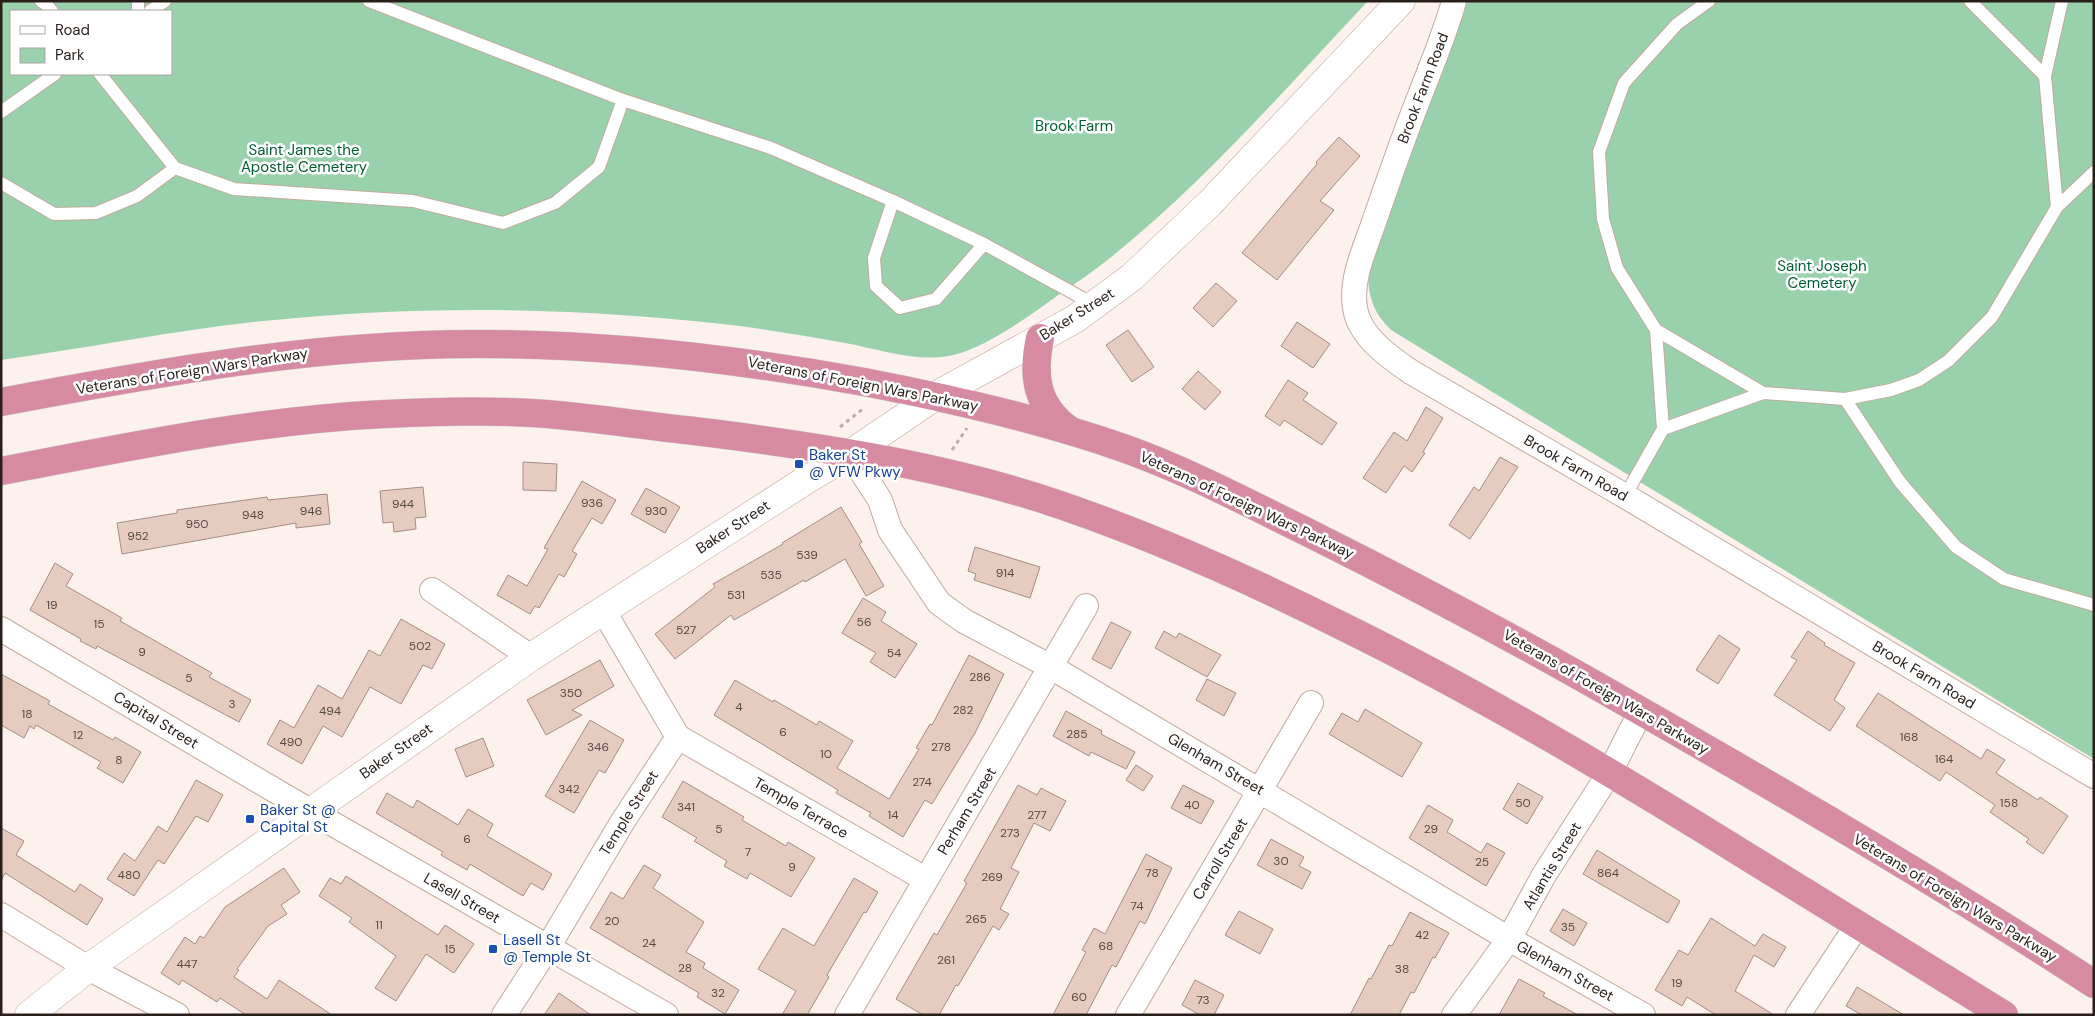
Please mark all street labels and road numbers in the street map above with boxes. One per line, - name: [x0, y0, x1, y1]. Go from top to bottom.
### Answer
- street label: Brook Farm Road: [1393, 30, 1453, 146]
- street label: Baker Street: [1036, 283, 1118, 345]
- street label: Veterans of Foreign Wars Parkway: [75, 343, 310, 399]
- street label: Veterans of Foreign Wars Parkway: [746, 352, 981, 416]
- street label: Brook Farm Road: [1520, 430, 1632, 506]
- street label: Veterans of Foreign Wars Parkway: [1137, 446, 1358, 564]
- street label: Baker Street: [692, 495, 774, 558]
- street label: Veterans of Foreign Wars Parkway: [1499, 625, 1713, 760]
- street label: Brook Farm Road: [1869, 636, 1979, 714]
- street label: Capital Street: [110, 687, 202, 753]
- street label: Baker Street: [356, 718, 437, 784]
- street label: Glenham Street: [1164, 728, 1268, 800]
- street label: Perham Street: [933, 763, 1001, 859]
- street label: Temple Street: [595, 767, 663, 859]
- street label: Temple Terrace: [750, 773, 852, 843]
- street label: Carroll Street: [1188, 814, 1252, 904]
- street label: Atlantis Street: [1518, 818, 1586, 914]
- street label: Veterans of Foreign Wars Parkway: [1849, 829, 2061, 967]
- street label: Lasell Street: [420, 868, 504, 928]
- street label: Glenham Street: [1513, 936, 1617, 1006]

